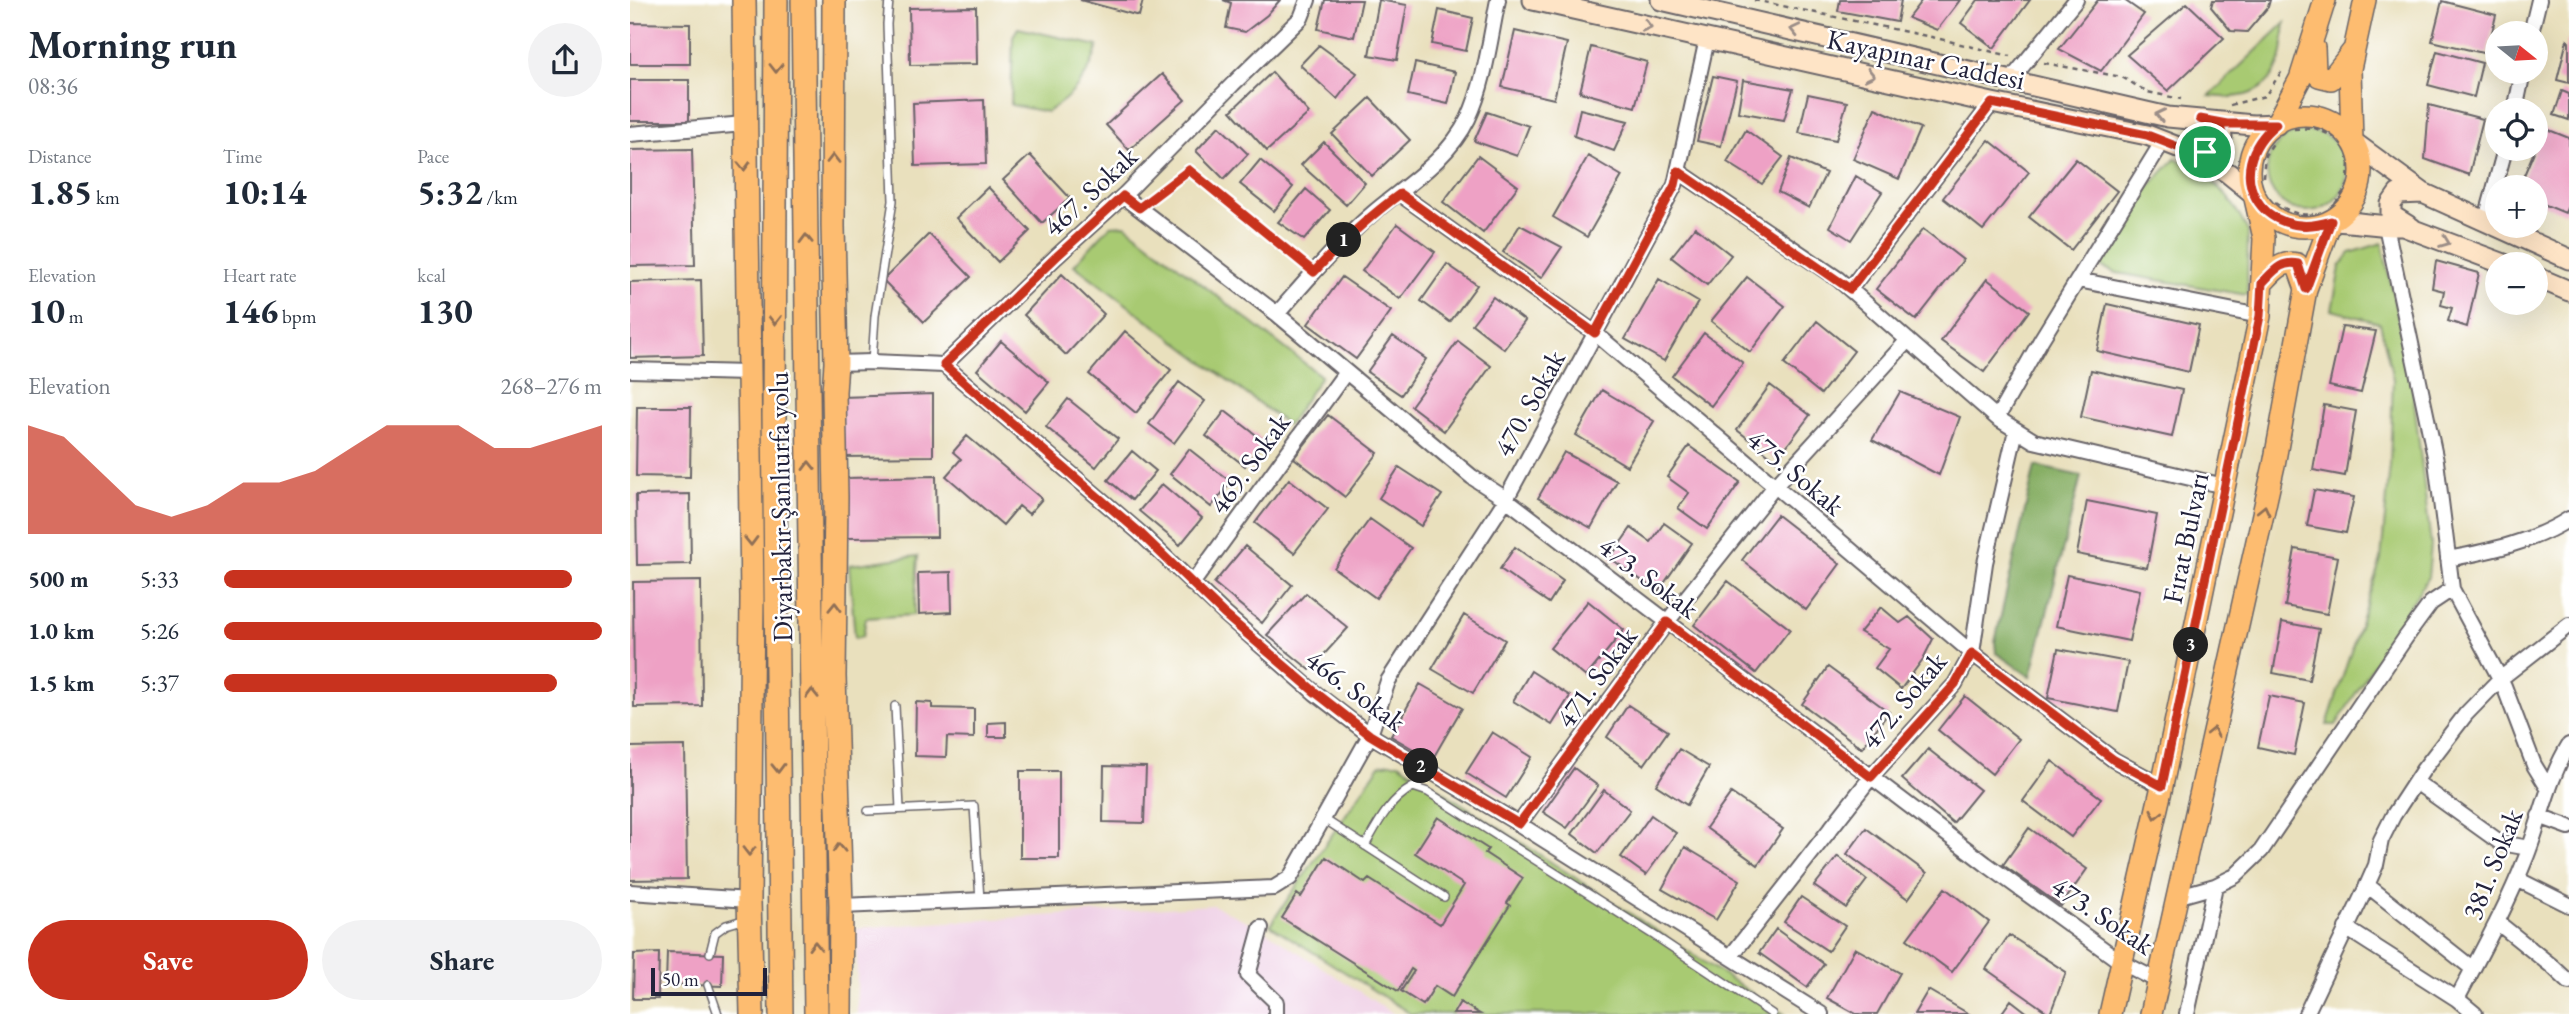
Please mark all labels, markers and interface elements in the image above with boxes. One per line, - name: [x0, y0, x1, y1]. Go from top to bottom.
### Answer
- one-way arrow: [1641, 17, 1653, 32]
- text: Morning run: [28, 20, 237, 69]
- street label: Kayapınar Caddesi: [1824, 20, 2028, 98]
- north arrow: [2485, 21, 2548, 84]
- map controls: [2485, 21, 2548, 315]
- button: share: [528, 23, 602, 97]
- one-way arrow: [1789, 24, 1801, 39]
- one-way arrow: [768, 63, 784, 74]
- one-way arrow: [1863, 67, 1875, 82]
- text: 08:36: [28, 71, 78, 101]
- button: locate: [2485, 98, 2548, 161]
- one-way arrow: [2154, 108, 2166, 123]
- pin: [2175, 122, 2235, 182]
- icon: arrive: [2186, 133, 2224, 171]
- street label: 467. Sokak: [1035, 138, 1145, 244]
- text: Distance: [28, 144, 91, 169]
- text: Time: [223, 144, 262, 169]
- text: Pace: [417, 144, 449, 169]
- one-way arrow: [825, 154, 841, 164]
- one-way arrow: [736, 161, 752, 172]
- text: 1.85: [28, 169, 92, 214]
- text: 10:14: [223, 169, 307, 214]
- text: 5:32: [417, 169, 483, 214]
- button: +: [2485, 175, 2548, 238]
- text: km: [92, 185, 120, 210]
- text: /km: [483, 185, 518, 210]
- pin: 1: [1326, 222, 1362, 258]
- text: 1: [1338, 227, 1349, 252]
- one-way arrow: [798, 233, 814, 244]
- one-way arrow: [2438, 233, 2450, 247]
- button: −: [2485, 252, 2548, 315]
- text: Elevation: [28, 263, 96, 288]
- text: Heart rate: [223, 263, 296, 288]
- text: kcal: [417, 263, 446, 288]
- text: 10: [28, 288, 65, 333]
- text: 146: [223, 288, 278, 333]
- text: 130: [417, 288, 473, 333]
- text: m: [65, 304, 84, 329]
- text: bpm: [278, 304, 316, 329]
- one-way arrow: [767, 315, 783, 326]
- street label: 470. Sokak: [1485, 343, 1573, 463]
- text: Elevation: [28, 371, 111, 401]
- text: 268–276 m: [501, 371, 602, 401]
- street label: Diyarbakır-Şanlıurfa yolu: [760, 371, 800, 643]
- street label: 469. Sokak: [1200, 405, 1298, 521]
- street label: 475. Sokak: [1740, 421, 1853, 524]
- one-way arrow: [801, 461, 817, 471]
- street label: Fırat Bulvarı: [2154, 469, 2216, 607]
- one-way arrow: [2256, 504, 2270, 516]
- street label: 473. Sokak: [1592, 528, 1707, 627]
- one-way arrow: [743, 536, 759, 546]
- text: 500 m: [28, 564, 89, 594]
- text: 5:33: [140, 564, 179, 594]
- one-way arrow: [827, 602, 843, 612]
- text: 1.0 km: [28, 616, 95, 646]
- text: 5:26: [140, 616, 179, 646]
- street label: 471. Sokak: [1547, 619, 1645, 735]
- pin: 3: [2174, 628, 2208, 662]
- text: 3: [2185, 632, 2196, 657]
- street label: 466. Sokak: [1299, 641, 1414, 740]
- street label: 472. Sokak: [1852, 643, 1955, 756]
- text: 1.5 km: [28, 668, 95, 698]
- text: 5:37: [140, 668, 179, 698]
- one-way arrow: [804, 688, 820, 699]
- one-way arrow: [2205, 726, 2220, 738]
- pin: 2: [1404, 748, 1438, 784]
- text: 2: [1415, 753, 1426, 778]
- one-way arrow: [770, 763, 786, 774]
- street label: 381. Sokak: [2454, 803, 2531, 925]
- one-way arrow: [2150, 808, 2164, 820]
- one-way arrow: [832, 842, 847, 853]
- one-way arrow: [741, 846, 757, 857]
- street label: 473. Sokak: [2045, 868, 2162, 963]
- button: Save: [28, 920, 308, 1000]
- button: Share: [322, 920, 602, 1000]
- one-way arrow: [807, 940, 823, 951]
- scale bar: [651, 965, 766, 997]
- text: 50 m: [662, 967, 699, 992]

